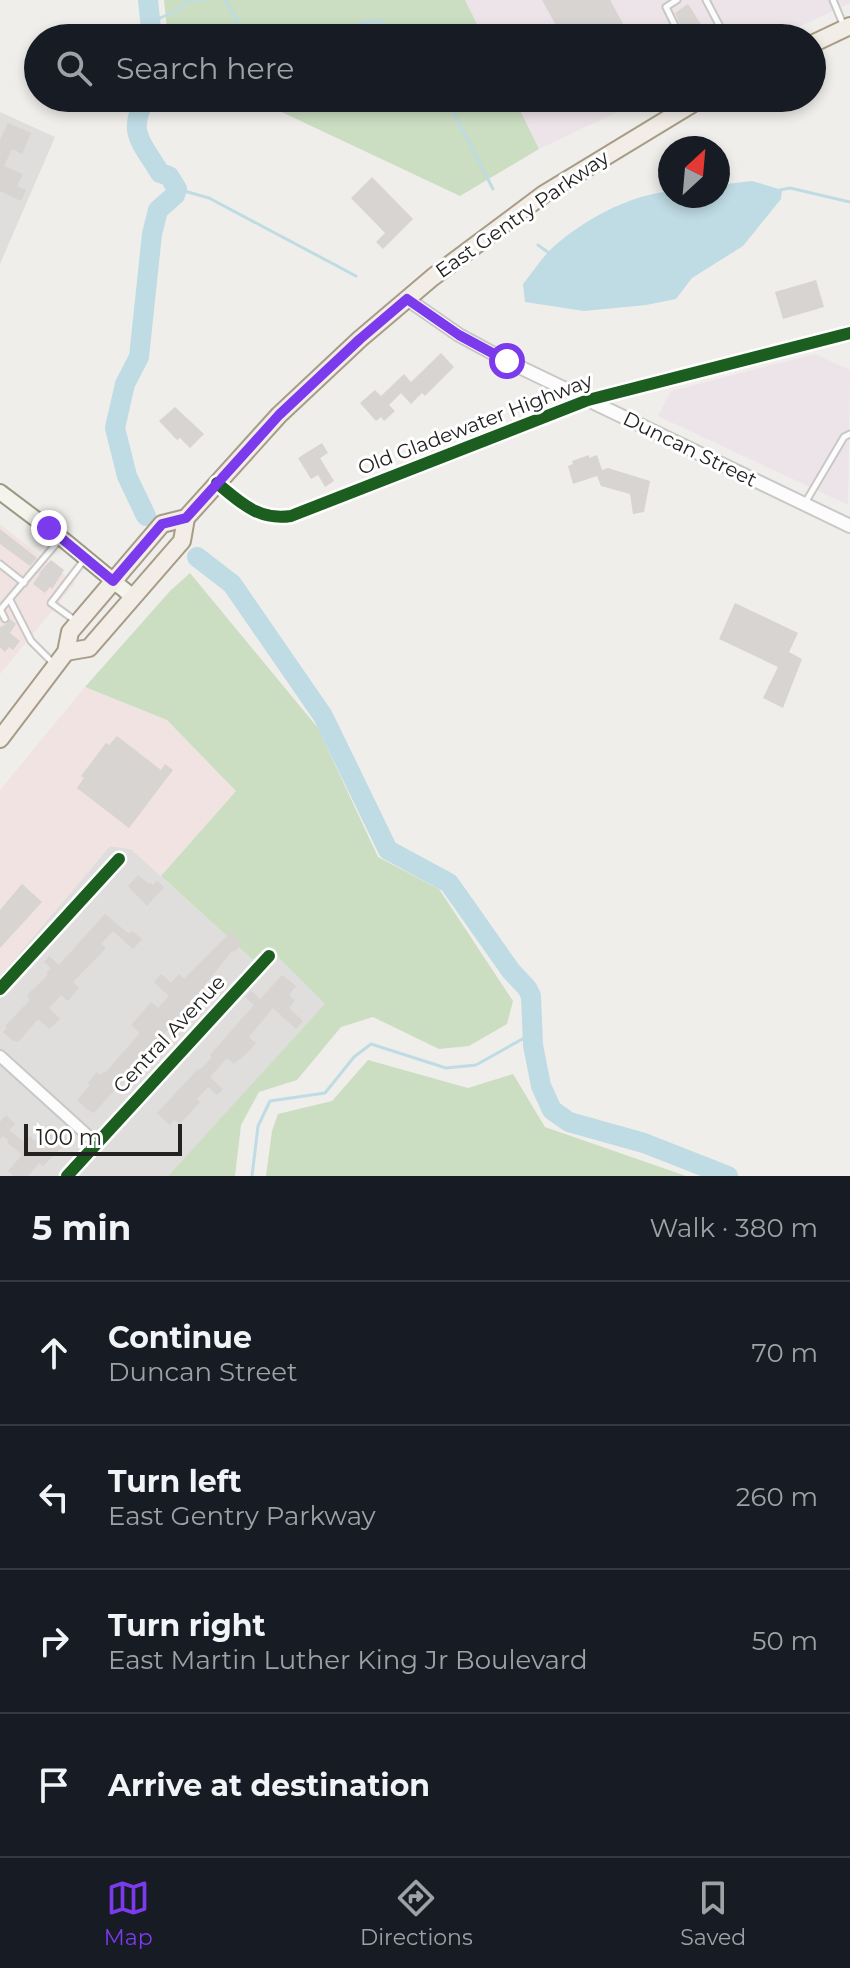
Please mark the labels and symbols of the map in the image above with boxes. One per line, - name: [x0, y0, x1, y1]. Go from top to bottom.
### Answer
- north arrow: [658, 136, 730, 208]
- street label: East Gentry Parkway: [431, 145, 613, 283]
- route start: [489, 343, 525, 379]
- street label: Old Gladewater Highway: [354, 368, 596, 480]
- street label: Duncan Street: [619, 406, 761, 492]
- route end: [31, 510, 67, 546]
- street label: Central Avenue: [108, 970, 230, 1098]
- scale bar: [24, 1120, 182, 1156]

